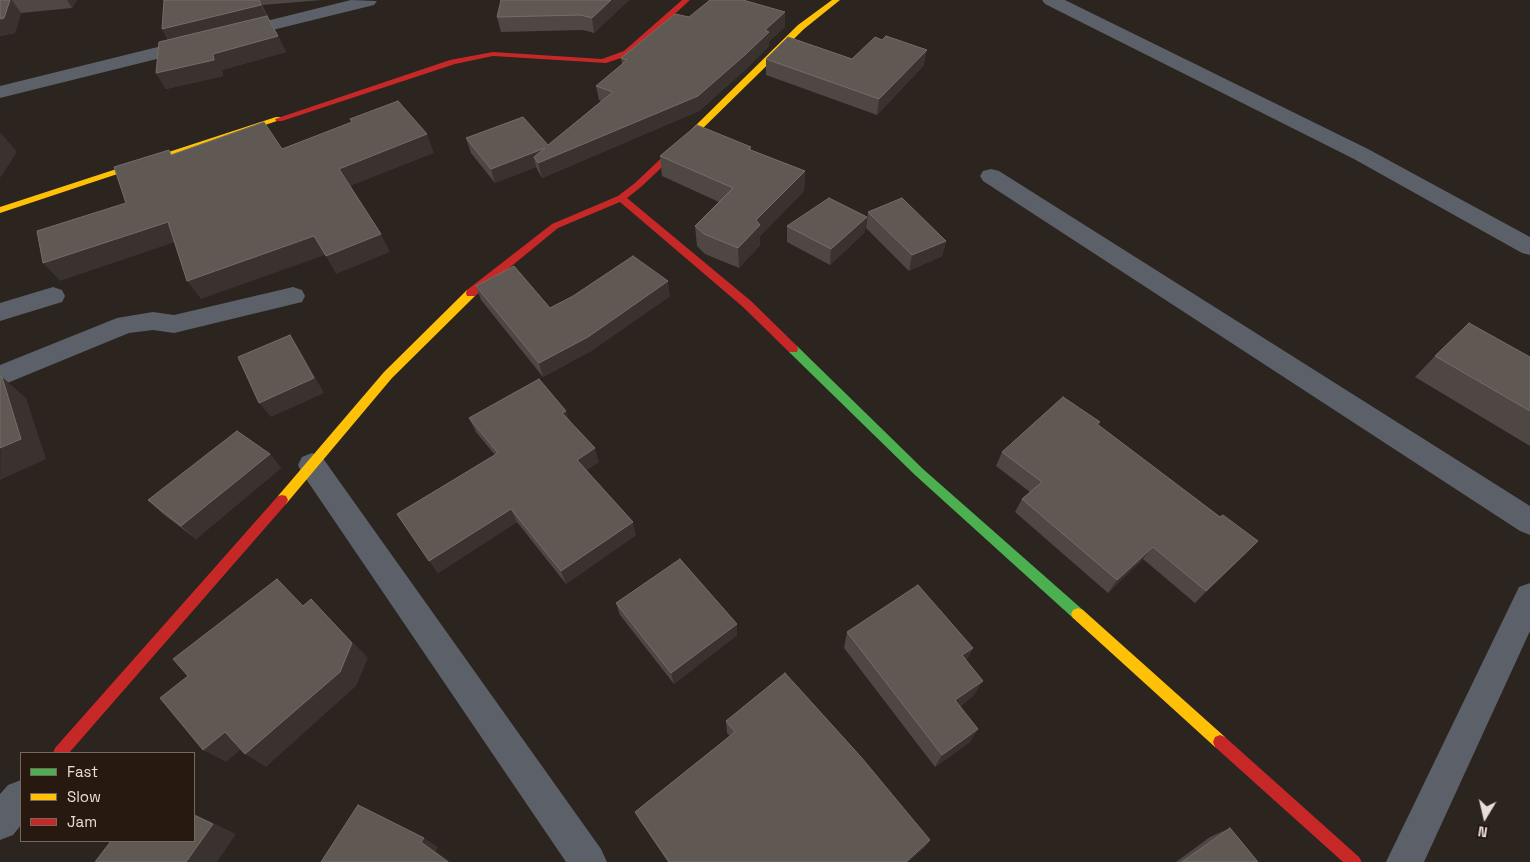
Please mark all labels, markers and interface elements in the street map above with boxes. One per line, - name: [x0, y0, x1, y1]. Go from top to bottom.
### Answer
- legend: [20, 752, 195, 842]
- text: Fast: [67, 762, 98, 781]
- text: Slow: [67, 787, 101, 806]
- north arrow: [1460, 792, 1510, 842]
- text: Jam: [67, 812, 97, 831]
- text: N: [1477, 822, 1489, 841]

